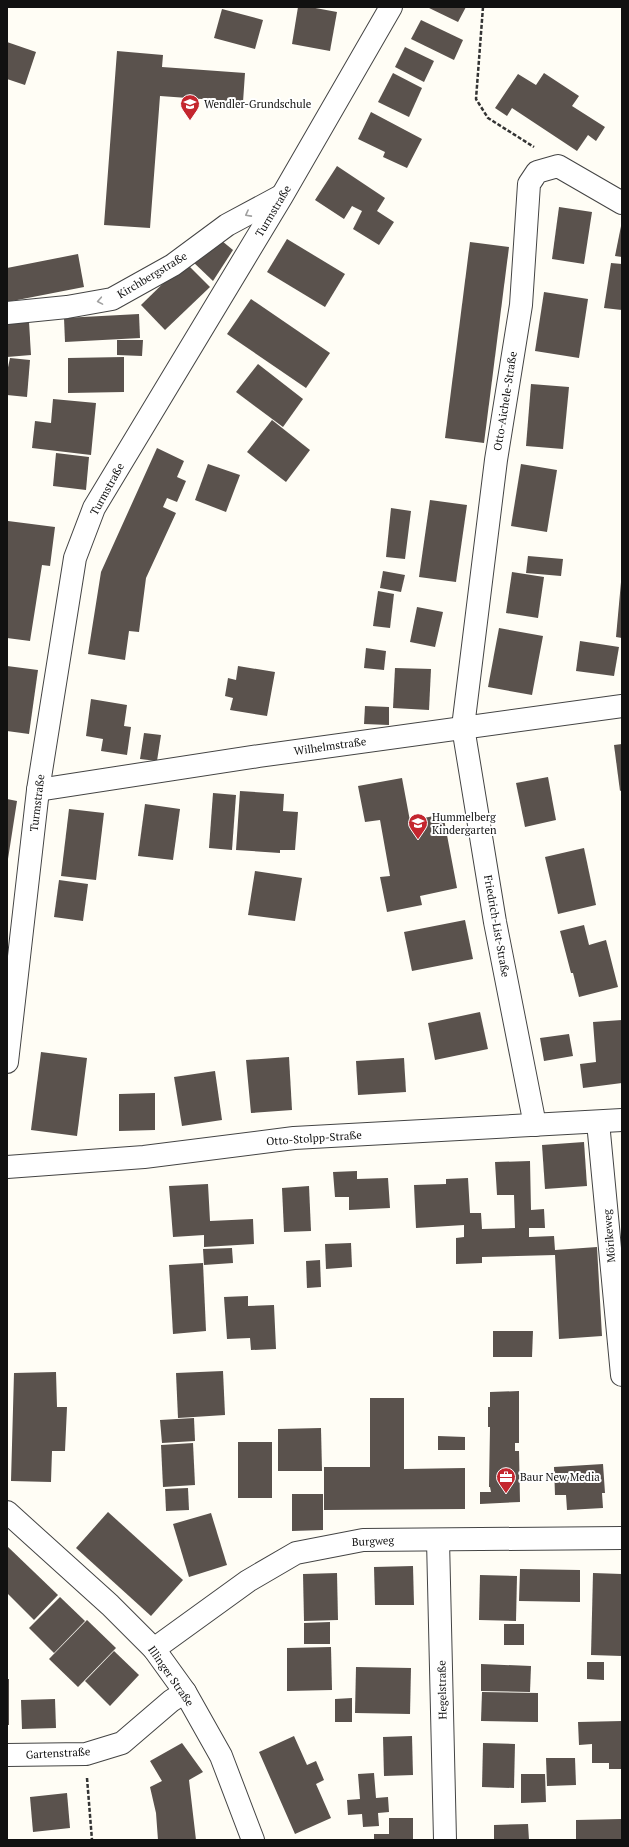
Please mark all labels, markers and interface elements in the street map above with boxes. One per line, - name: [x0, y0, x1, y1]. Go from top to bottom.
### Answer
- school or university icon: Wendler-Grundschule: [179, 93, 201, 121]
- place label: Wendler-Grundschule: [204, 97, 312, 111]
- street label: Turmstraße: [252, 182, 294, 239]
- one-way arrow: [244, 209, 252, 217]
- street label: Kirchbergstraße: [115, 248, 190, 301]
- one-way arrow: [97, 296, 103, 305]
- street label: Otto-Aichele-Straße: [490, 350, 520, 452]
- street label: Turmstraße: [87, 460, 127, 518]
- street label: Wilhelmstraße: [293, 734, 368, 758]
- street label: Turmstraße: [27, 773, 48, 832]
- place label: Hummelberg Kindergarten: [432, 810, 497, 837]
- school or university icon: Hummelberg Kindergarten: [407, 812, 429, 840]
- street label: Friedrich-List-Straße: [481, 874, 513, 979]
- street label: Otto-Stolpp-Straße: [266, 1128, 363, 1148]
- street label: Mörikeweg: [600, 1209, 618, 1263]
- office icon: Baur New Media: [495, 1466, 517, 1494]
- place label: Baur New Media: [520, 1470, 600, 1484]
- street label: Burgweg: [352, 1533, 395, 1549]
- street label: Illinger Straße: [145, 1643, 197, 1709]
- street label: Hegelstraße: [434, 1660, 450, 1720]
- street label: Gartenstraße: [25, 1744, 91, 1762]

